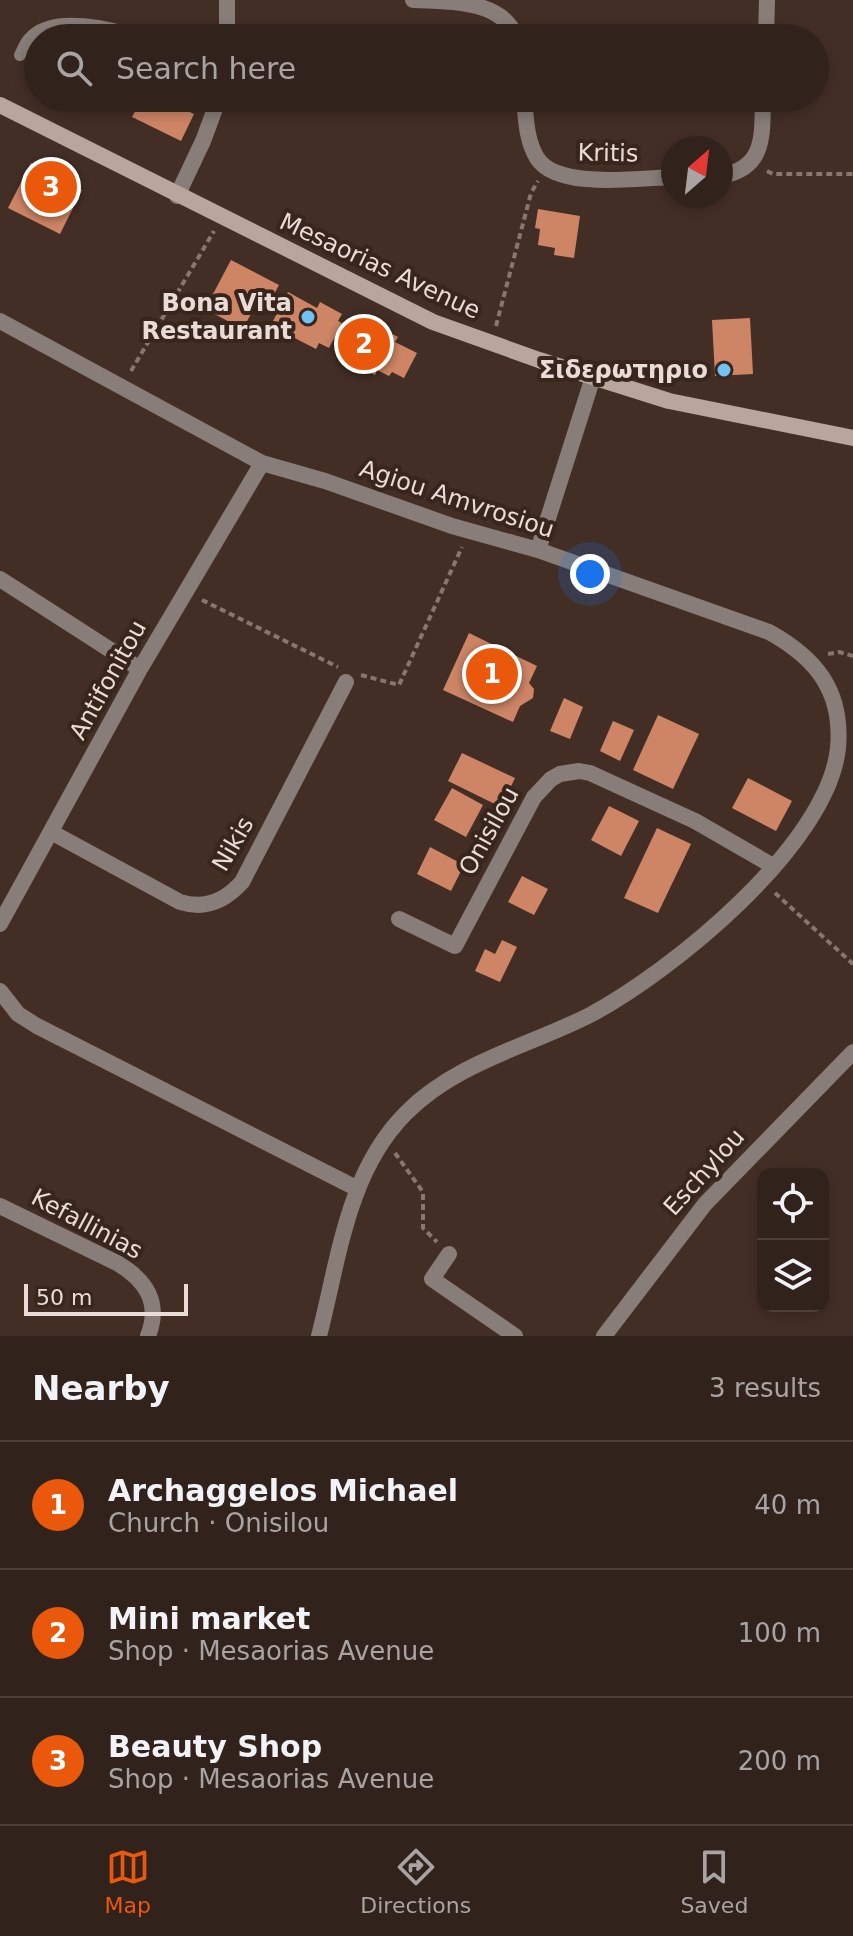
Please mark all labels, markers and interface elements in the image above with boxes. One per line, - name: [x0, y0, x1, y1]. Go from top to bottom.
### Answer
- search box: [24, 24, 829, 112]
- icon: search: [52, 46, 96, 90]
- text: Search here: [116, 51, 296, 86]
- north arrow: [661, 136, 733, 208]
- street label: Kritis: [577, 138, 639, 168]
- pin: 3: [25, 157, 77, 217]
- street label: Mesaorias Avenue: [275, 207, 485, 325]
- place label: Bona Vita Restaurant: [142, 289, 292, 345]
- marker: Bona Vita Restaurant: [299, 308, 317, 326]
- pin: 2: [338, 314, 390, 374]
- place label: Σιδερωτηριο: [539, 356, 708, 384]
- marker: Σιδερωτηριο: [715, 361, 733, 379]
- street label: Agiou Amvrosiou: [356, 454, 558, 544]
- your location: [570, 554, 610, 594]
- street label: Antifonitou: [64, 615, 152, 745]
- pin: 1: [466, 644, 518, 704]
- street label: Onisilou: [453, 782, 525, 880]
- street label: Nikis: [206, 812, 260, 876]
- street label: Eschylou: [658, 1123, 750, 1221]
- map controls: [757, 1168, 829, 1312]
- button: locate: [757, 1168, 829, 1240]
- street label: Kefallinias: [27, 1183, 147, 1265]
- button: layers: [757, 1240, 829, 1312]
- scale bar: [24, 1280, 188, 1316]
- text: 50 m: [36, 1285, 92, 1310]
- text: Nearby: [32, 1368, 170, 1408]
- text: 3 results: [709, 1373, 821, 1403]
- text: Archaggelos Michael: [108, 1473, 458, 1508]
- text: 1: [49, 1490, 67, 1520]
- text: 40 m: [754, 1490, 821, 1520]
- text: Church · Onisilou: [108, 1508, 329, 1538]
- text: Mini market: [108, 1601, 310, 1636]
- text: 2: [49, 1618, 67, 1648]
- text: 100 m: [738, 1618, 821, 1648]
- text: Shop · Mesaorias Avenue: [108, 1636, 434, 1666]
- text: Beauty Shop: [108, 1729, 322, 1764]
- text: 3: [49, 1746, 67, 1776]
- text: 200 m: [738, 1746, 821, 1776]
- text: Shop · Mesaorias Avenue: [108, 1764, 434, 1794]
- tab: Map: [105, 1845, 151, 1918]
- tab: Directions: [360, 1845, 471, 1918]
- tab: Saved: [680, 1845, 748, 1918]

